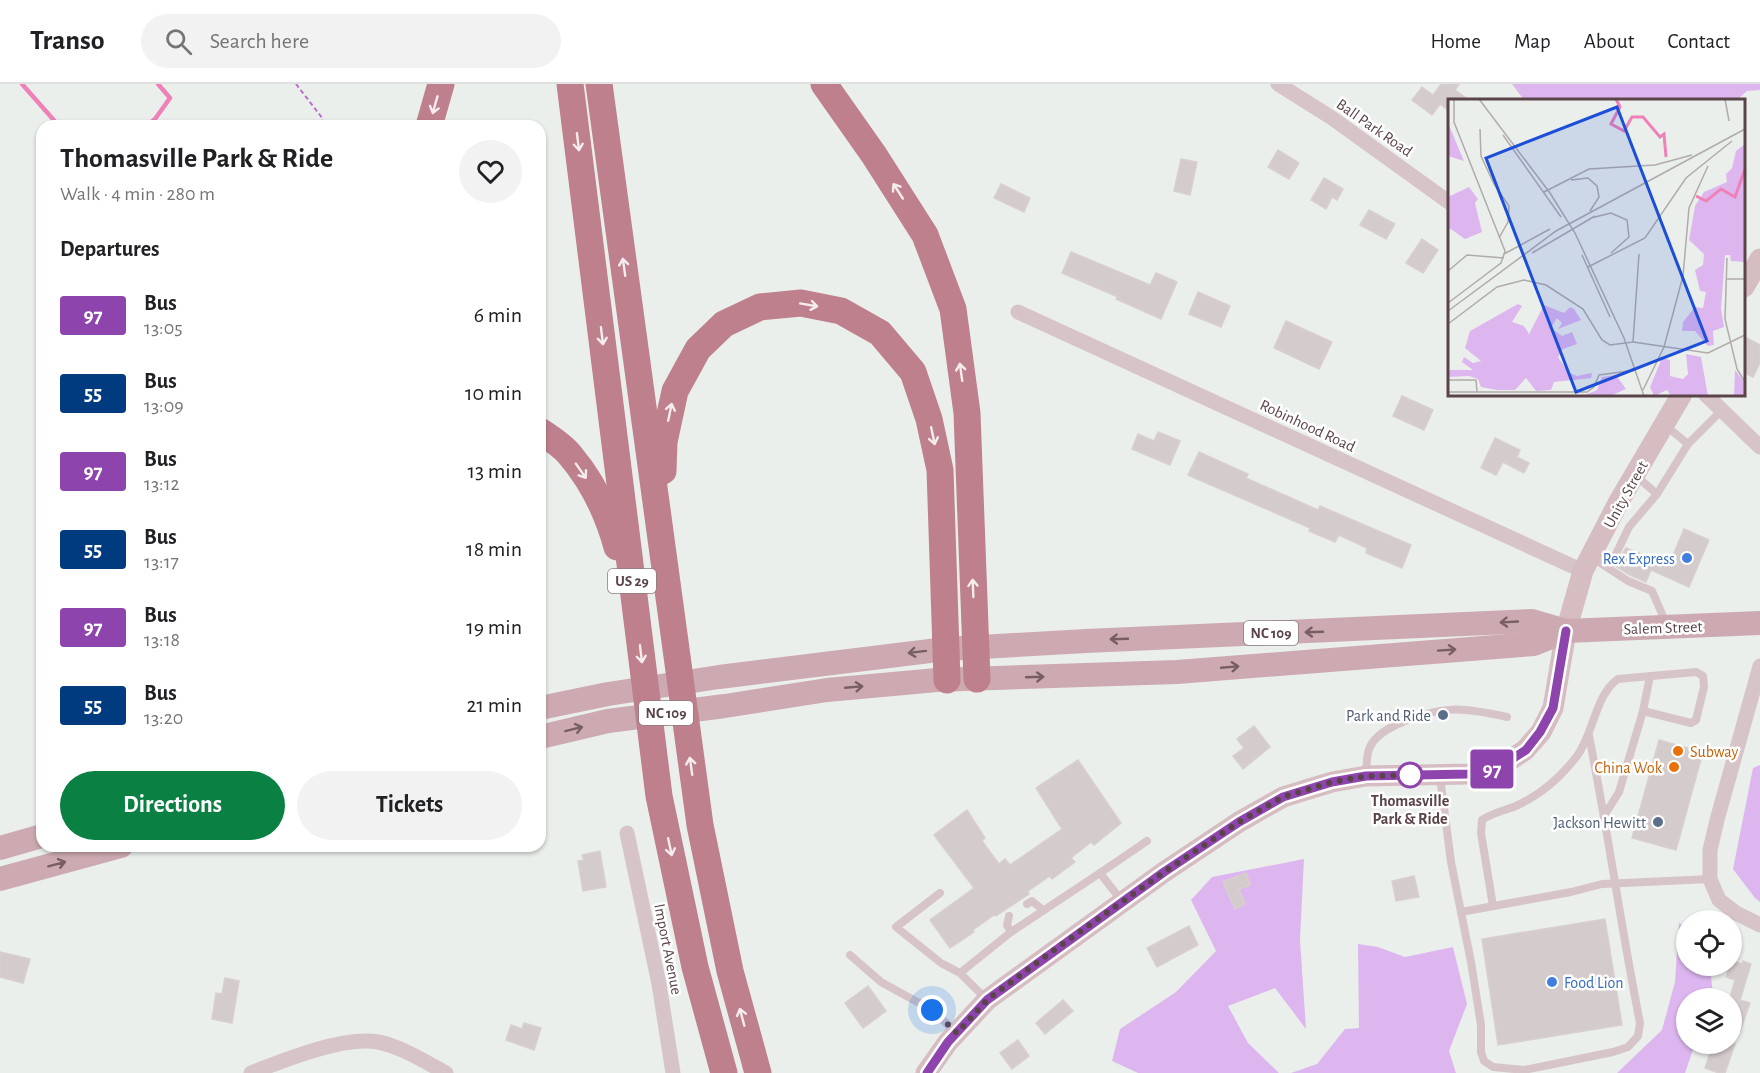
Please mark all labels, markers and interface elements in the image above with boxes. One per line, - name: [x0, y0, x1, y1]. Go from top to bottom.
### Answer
- search box: [141, 14, 561, 68]
- icon: search: [162, 25, 195, 58]
- text: Transo: [30, 27, 105, 55]
- text: Search here: [210, 30, 309, 52]
- text: Home: [1430, 31, 1481, 52]
- text: Map: [1514, 31, 1551, 52]
- text: About: [1584, 31, 1634, 52]
- text: Contact: [1667, 31, 1730, 52]
- one-way arrow: [429, 95, 440, 114]
- street label: Ball Park Road: [1334, 96, 1415, 160]
- inset map: [1448, 99, 1745, 396]
- one-way arrow: [572, 132, 583, 151]
- button: heart: [459, 140, 522, 203]
- text: Thomasville Park & Ride: [60, 145, 333, 173]
- one-way arrow: [891, 183, 903, 200]
- text: Walk · 4 min · 280 m: [60, 184, 215, 204]
- text: Departures: [60, 238, 160, 260]
- one-way arrow: [618, 257, 629, 277]
- text: Bus: [144, 292, 177, 314]
- one-way arrow: [799, 300, 819, 311]
- text: 6 min: [474, 304, 522, 326]
- text: 97: [83, 305, 103, 326]
- text: 13:05: [144, 318, 183, 338]
- one-way arrow: [596, 325, 607, 345]
- one-way arrow: [956, 363, 967, 383]
- text: Bus: [144, 370, 177, 392]
- text: 10 min: [465, 382, 522, 404]
- text: 55: [84, 383, 102, 404]
- text: 13:09: [144, 396, 184, 416]
- street label: Robinhood Road: [1257, 397, 1358, 455]
- one-way arrow: [665, 403, 676, 422]
- one-way arrow: [927, 426, 939, 445]
- text: Bus: [144, 448, 177, 470]
- street label: Unity Street: [1601, 458, 1652, 531]
- text: 13 min: [467, 460, 522, 482]
- text: 97: [83, 461, 103, 482]
- one-way arrow: [575, 463, 587, 479]
- text: 13:12: [144, 474, 180, 494]
- text: Bus: [144, 526, 177, 548]
- text: 18 min: [466, 538, 522, 560]
- text: 55: [84, 539, 102, 560]
- place label: Rex Express: [1603, 551, 1675, 567]
- marker: Rex Express: [1680, 551, 1694, 565]
- text: 13:17: [144, 552, 179, 572]
- road number: US 29: [608, 569, 656, 593]
- one-way arrow: [968, 578, 979, 598]
- text: Bus: [144, 604, 177, 626]
- text: 19 min: [466, 616, 522, 638]
- text: 97: [83, 617, 103, 638]
- one-way arrow: [1500, 617, 1520, 628]
- street label: Salem Street: [1623, 619, 1703, 637]
- road number: NC 109: [1244, 621, 1298, 645]
- one-way arrow: [1305, 626, 1325, 637]
- text: 13:18: [144, 630, 180, 650]
- one-way arrow: [1110, 634, 1130, 645]
- one-way arrow: [636, 644, 647, 664]
- one-way arrow: [1437, 644, 1457, 655]
- one-way arrow: [908, 647, 928, 658]
- one-way arrow: [1219, 662, 1239, 673]
- one-way arrow: [1025, 671, 1045, 682]
- text: Bus: [144, 682, 177, 704]
- one-way arrow: [844, 682, 864, 693]
- text: 21 min: [467, 694, 522, 716]
- text: 55: [84, 695, 102, 716]
- road number: NC 109: [639, 701, 693, 725]
- text: 13:20: [144, 708, 183, 728]
- place label: Park and Ride: [1346, 708, 1431, 724]
- marker: Park and Ride: [1436, 708, 1450, 722]
- one-way arrow: [564, 723, 583, 735]
- marker: Subway: [1671, 744, 1685, 758]
- place label: Subway: [1690, 744, 1738, 761]
- line badge: 97: [1465, 750, 1519, 788]
- one-way arrow: [686, 756, 697, 776]
- text: 97: [1482, 759, 1502, 780]
- place label: China Wok: [1594, 760, 1663, 776]
- marker: China Wok: [1667, 760, 1681, 774]
- marker: Thomasville Park & Ride: [1397, 762, 1423, 788]
- button: Directions: [60, 771, 285, 840]
- button: Tickets: [297, 771, 522, 840]
- place label: Thomasville Park & Ride: [1371, 793, 1450, 827]
- place label: Jackson Hewitt: [1553, 815, 1646, 831]
- marker: Jackson Hewitt: [1651, 815, 1665, 829]
- one-way arrow: [664, 837, 676, 856]
- one-way arrow: [47, 857, 66, 869]
- street label: Import Avenue: [651, 902, 685, 996]
- map controls: [1676, 910, 1742, 1054]
- button: locate: [1676, 910, 1742, 976]
- marker: Food Lion: [1545, 975, 1559, 989]
- place label: Food Lion: [1564, 975, 1624, 991]
- button: layers: [1676, 988, 1742, 1054]
- your location: [917, 995, 947, 1025]
- one-way arrow: [736, 1007, 747, 1026]

